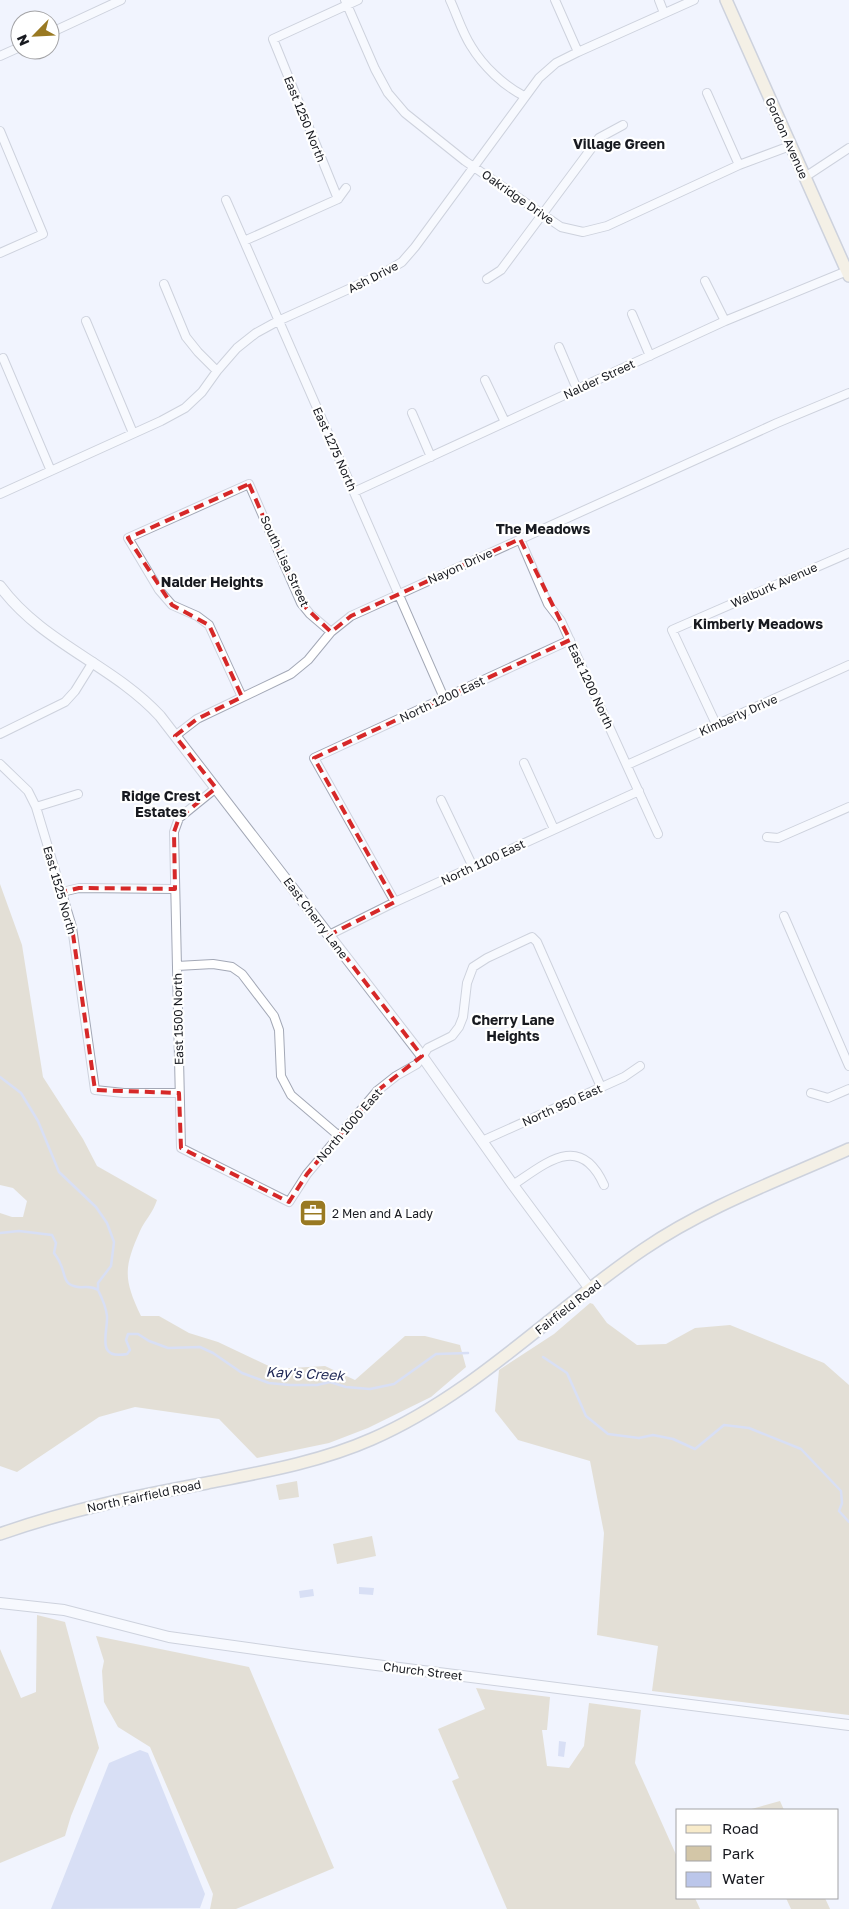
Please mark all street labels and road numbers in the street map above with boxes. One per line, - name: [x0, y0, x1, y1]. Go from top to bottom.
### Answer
- street label: East 1250 North: [281, 74, 329, 164]
- street label: Gordon Avenue: [762, 95, 812, 181]
- street label: Oakridge Drive: [479, 167, 557, 227]
- street label: Ash Drive: [345, 258, 401, 296]
- street label: Nalder Street: [561, 356, 637, 402]
- street label: East 1275 North: [310, 405, 360, 493]
- street label: South Lisa Street: [257, 513, 313, 609]
- street label: Nayon Drive: [425, 545, 495, 587]
- street label: Walburk Avenue: [728, 559, 820, 611]
- street label: East 1200 North: [565, 641, 617, 731]
- street label: North 1200 East: [397, 673, 487, 725]
- street label: Kimberly Drive: [696, 691, 780, 739]
- street label: North 1100 East: [439, 836, 528, 888]
- street label: East 1525 North: [40, 844, 80, 936]
- street label: East Cherry Lane: [280, 874, 352, 962]
- street label: East 1500 North: [170, 973, 186, 1065]
- street label: North 950 East: [520, 1081, 605, 1129]
- street label: North 1000 East: [313, 1085, 385, 1165]
- street label: Fairfield Road: [532, 1277, 604, 1337]
- street label: North Fairfield Road: [86, 1477, 202, 1515]
- street label: Church Street: [382, 1659, 464, 1683]

